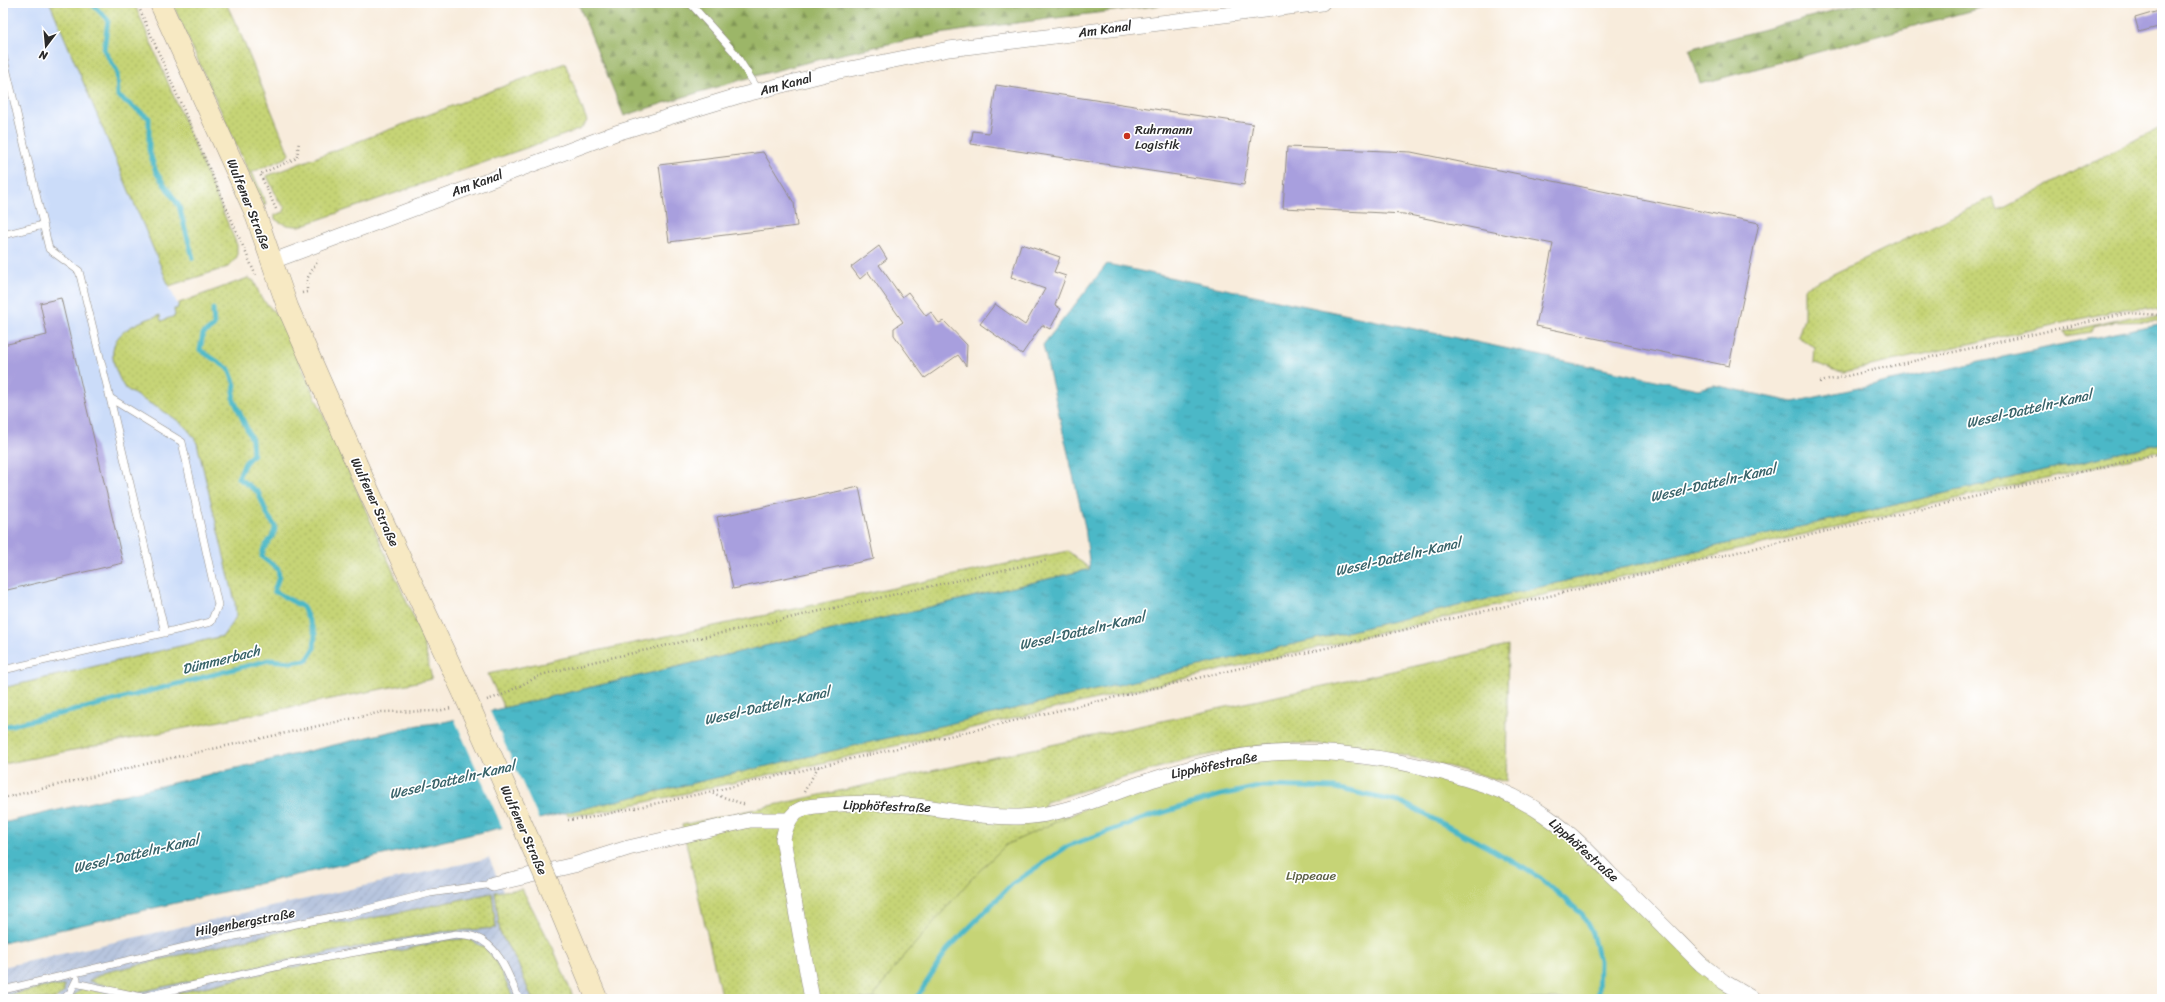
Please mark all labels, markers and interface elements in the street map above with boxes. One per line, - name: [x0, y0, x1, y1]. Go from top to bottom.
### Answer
- street label: Am Kanal: [1076, 14, 1133, 44]
- north arrow: [26, 26, 66, 66]
- text: N: [37, 45, 51, 66]
- street label: Am Kanal: [756, 66, 815, 102]
- place label: Ruhrmann Logistik: [1135, 118, 1193, 156]
- marker: Ruhrmann Logistik: [1122, 131, 1132, 141]
- street label: Wulfener Straße: [220, 155, 278, 253]
- street label: Am Kanal: [447, 163, 506, 203]
- water label: Wesel-Datteln-Kanal: [1964, 382, 2097, 436]
- street label: Wulfener Straße: [344, 453, 406, 551]
- water label: Wesel-Datteln-Kanal: [1648, 456, 1781, 510]
- water label: Wesel-Datteln-Kanal: [1333, 530, 1466, 584]
- water label: Wesel-Datteln-Kanal: [1017, 604, 1150, 658]
- water label: Dümmerbach: [179, 638, 264, 682]
- water label: Wesel-Datteln-Kanal: [702, 679, 835, 733]
- street label: Lipphöfestraße: [1169, 745, 1260, 785]
- water label: Wesel-Datteln-Kanal: [387, 753, 520, 807]
- street label: Wulfener Straße: [494, 781, 554, 879]
- street label: Lipphöfestraße: [843, 793, 932, 819]
- street label: Lipphöfestraße: [1544, 812, 1625, 888]
- water label: Wesel-Datteln-Kanal: [71, 827, 204, 881]
- park label: Lippeaue: [1286, 864, 1336, 887]
- street label: Hilgenbergstraße: [193, 901, 297, 943]

